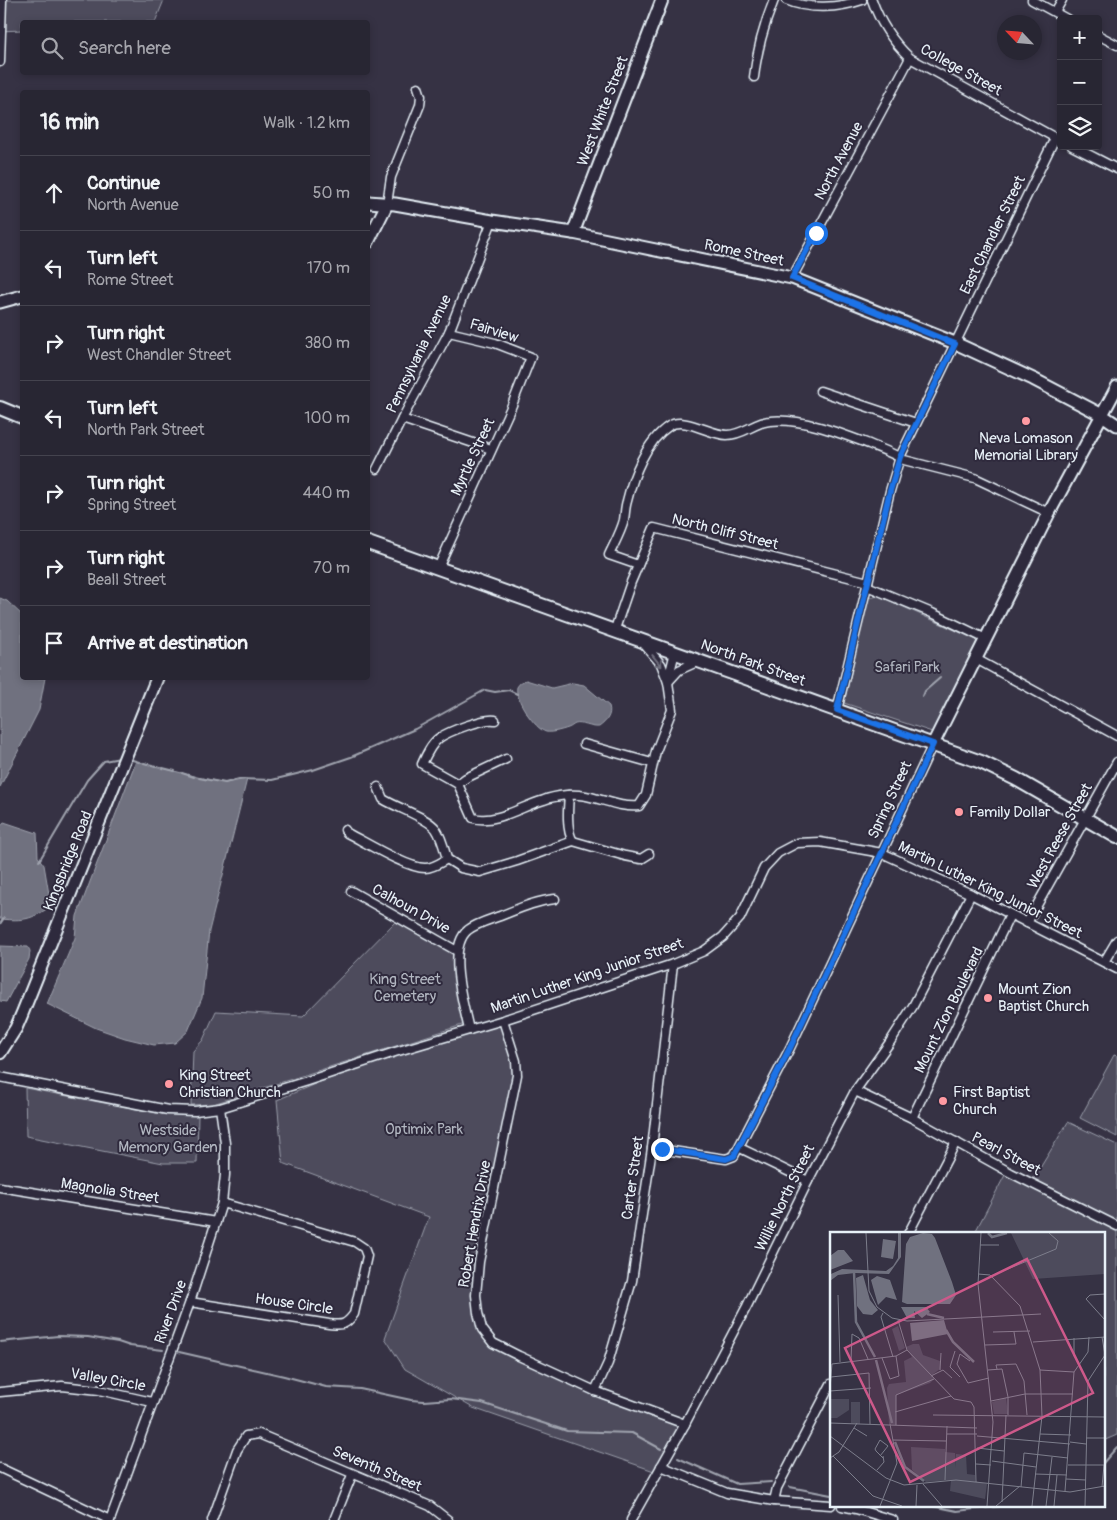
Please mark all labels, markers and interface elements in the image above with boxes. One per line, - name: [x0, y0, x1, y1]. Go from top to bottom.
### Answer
- north arrow: [997, 15, 1042, 60]
- map controls: [1057, 15, 1102, 150]
- button: +: [1057, 15, 1102, 60]
- search box: [20, 20, 370, 75]
- icon: search: [38, 34, 66, 62]
- text: Search here: [78, 36, 171, 60]
- street label: College Street: [917, 40, 1006, 101]
- street label: West White Street: [573, 52, 633, 169]
- button: −: [1057, 60, 1102, 105]
- button: layers: [1057, 105, 1102, 150]
- text: 16 min: [40, 109, 99, 136]
- text: Walk · 1.2 km: [263, 113, 350, 133]
- street label: North Avenue: [810, 118, 868, 203]
- text: Continue: [87, 171, 160, 195]
- street label: East Chandler Street: [956, 172, 1030, 297]
- icon: ahead: [40, 179, 68, 207]
- text: 50 m: [313, 183, 350, 203]
- text: North Avenue: [87, 195, 179, 215]
- route start: [805, 222, 828, 245]
- street label: Rome Street: [702, 235, 786, 271]
- text: Turn left: [87, 246, 157, 270]
- icon: left: [40, 254, 68, 282]
- text: 170 m: [307, 258, 350, 278]
- text: Rome Street: [87, 270, 173, 290]
- street label: Pennsylvania Avenue: [382, 291, 456, 416]
- street label: Fairview: [467, 315, 521, 347]
- text: Turn right: [87, 321, 165, 345]
- icon: right: [40, 329, 68, 357]
- text: 380 m: [304, 333, 350, 353]
- text: West Chandler Street: [87, 345, 231, 365]
- text: Turn left: [87, 396, 157, 420]
- icon: left: [40, 404, 68, 432]
- text: 100 m: [304, 408, 350, 428]
- street label: Myrtle Street: [447, 414, 500, 499]
- marker: Neva Lomason Memorial Library: [1020, 415, 1032, 427]
- text: North Park Street: [87, 420, 204, 440]
- place label: Neva Lomason Memorial Library: [974, 429, 1079, 465]
- text: Turn right: [87, 471, 165, 495]
- icon: right: [40, 479, 68, 507]
- text: 440 m: [303, 483, 350, 503]
- text: Spring Street: [87, 495, 176, 515]
- street label: North Cliff Street: [670, 510, 781, 555]
- text: Turn right: [87, 546, 165, 570]
- icon: right: [40, 554, 68, 582]
- text: 70 m: [313, 558, 350, 578]
- text: Beall Street: [87, 570, 166, 590]
- icon: arrive: [40, 629, 68, 657]
- text: Arrive at destination: [87, 631, 248, 655]
- street label: North Park Street: [698, 635, 809, 691]
- one-way arrow: [651, 654, 662, 667]
- park label: Safari Park: [874, 658, 941, 677]
- street label: Spring Street: [864, 757, 917, 842]
- street label: West Reese Street: [1023, 779, 1097, 892]
- place label: Family Dollar: [969, 803, 1051, 822]
- marker: Family Dollar: [953, 806, 965, 818]
- street label: Kingsbridge Road: [39, 808, 97, 914]
- street label: Martin Luther King Junior Street: [895, 837, 1086, 943]
- street label: Calhoun Drive: [369, 880, 454, 938]
- street label: Martin Luther King Junior Street: [488, 934, 687, 1018]
- street label: Mount Zion Boulevard: [910, 944, 988, 1076]
- park label: King Street Cemetery: [369, 970, 442, 1006]
- place label: Mount Zion Baptist Church: [998, 980, 1089, 1016]
- marker: Mount Zion Baptist Church: [982, 992, 994, 1004]
- place label: King Street Christian Church: [179, 1066, 281, 1102]
- marker: King Street Christian Church: [163, 1078, 175, 1090]
- place label: First Baptist Church: [953, 1083, 1031, 1119]
- marker: First Baptist Church: [937, 1095, 949, 1107]
- park label: Optimix Park: [385, 1120, 464, 1139]
- park label: Westside Memory Garden: [118, 1121, 218, 1157]
- street label: Pearl Street: [968, 1128, 1045, 1181]
- street label: Carter Street: [618, 1134, 648, 1221]
- route end: [651, 1138, 674, 1161]
- street label: Willie North Street: [751, 1141, 819, 1255]
- street label: Robert Hendrix Drive: [454, 1158, 496, 1289]
- street label: Magnolia Street: [59, 1174, 161, 1208]
- inset map: [830, 1232, 1104, 1508]
- street label: River Drive: [151, 1277, 192, 1347]
- street label: House Circle: [254, 1289, 335, 1319]
- street label: Valley Circle: [69, 1364, 148, 1396]
- street label: Seventh Street: [329, 1442, 425, 1497]

